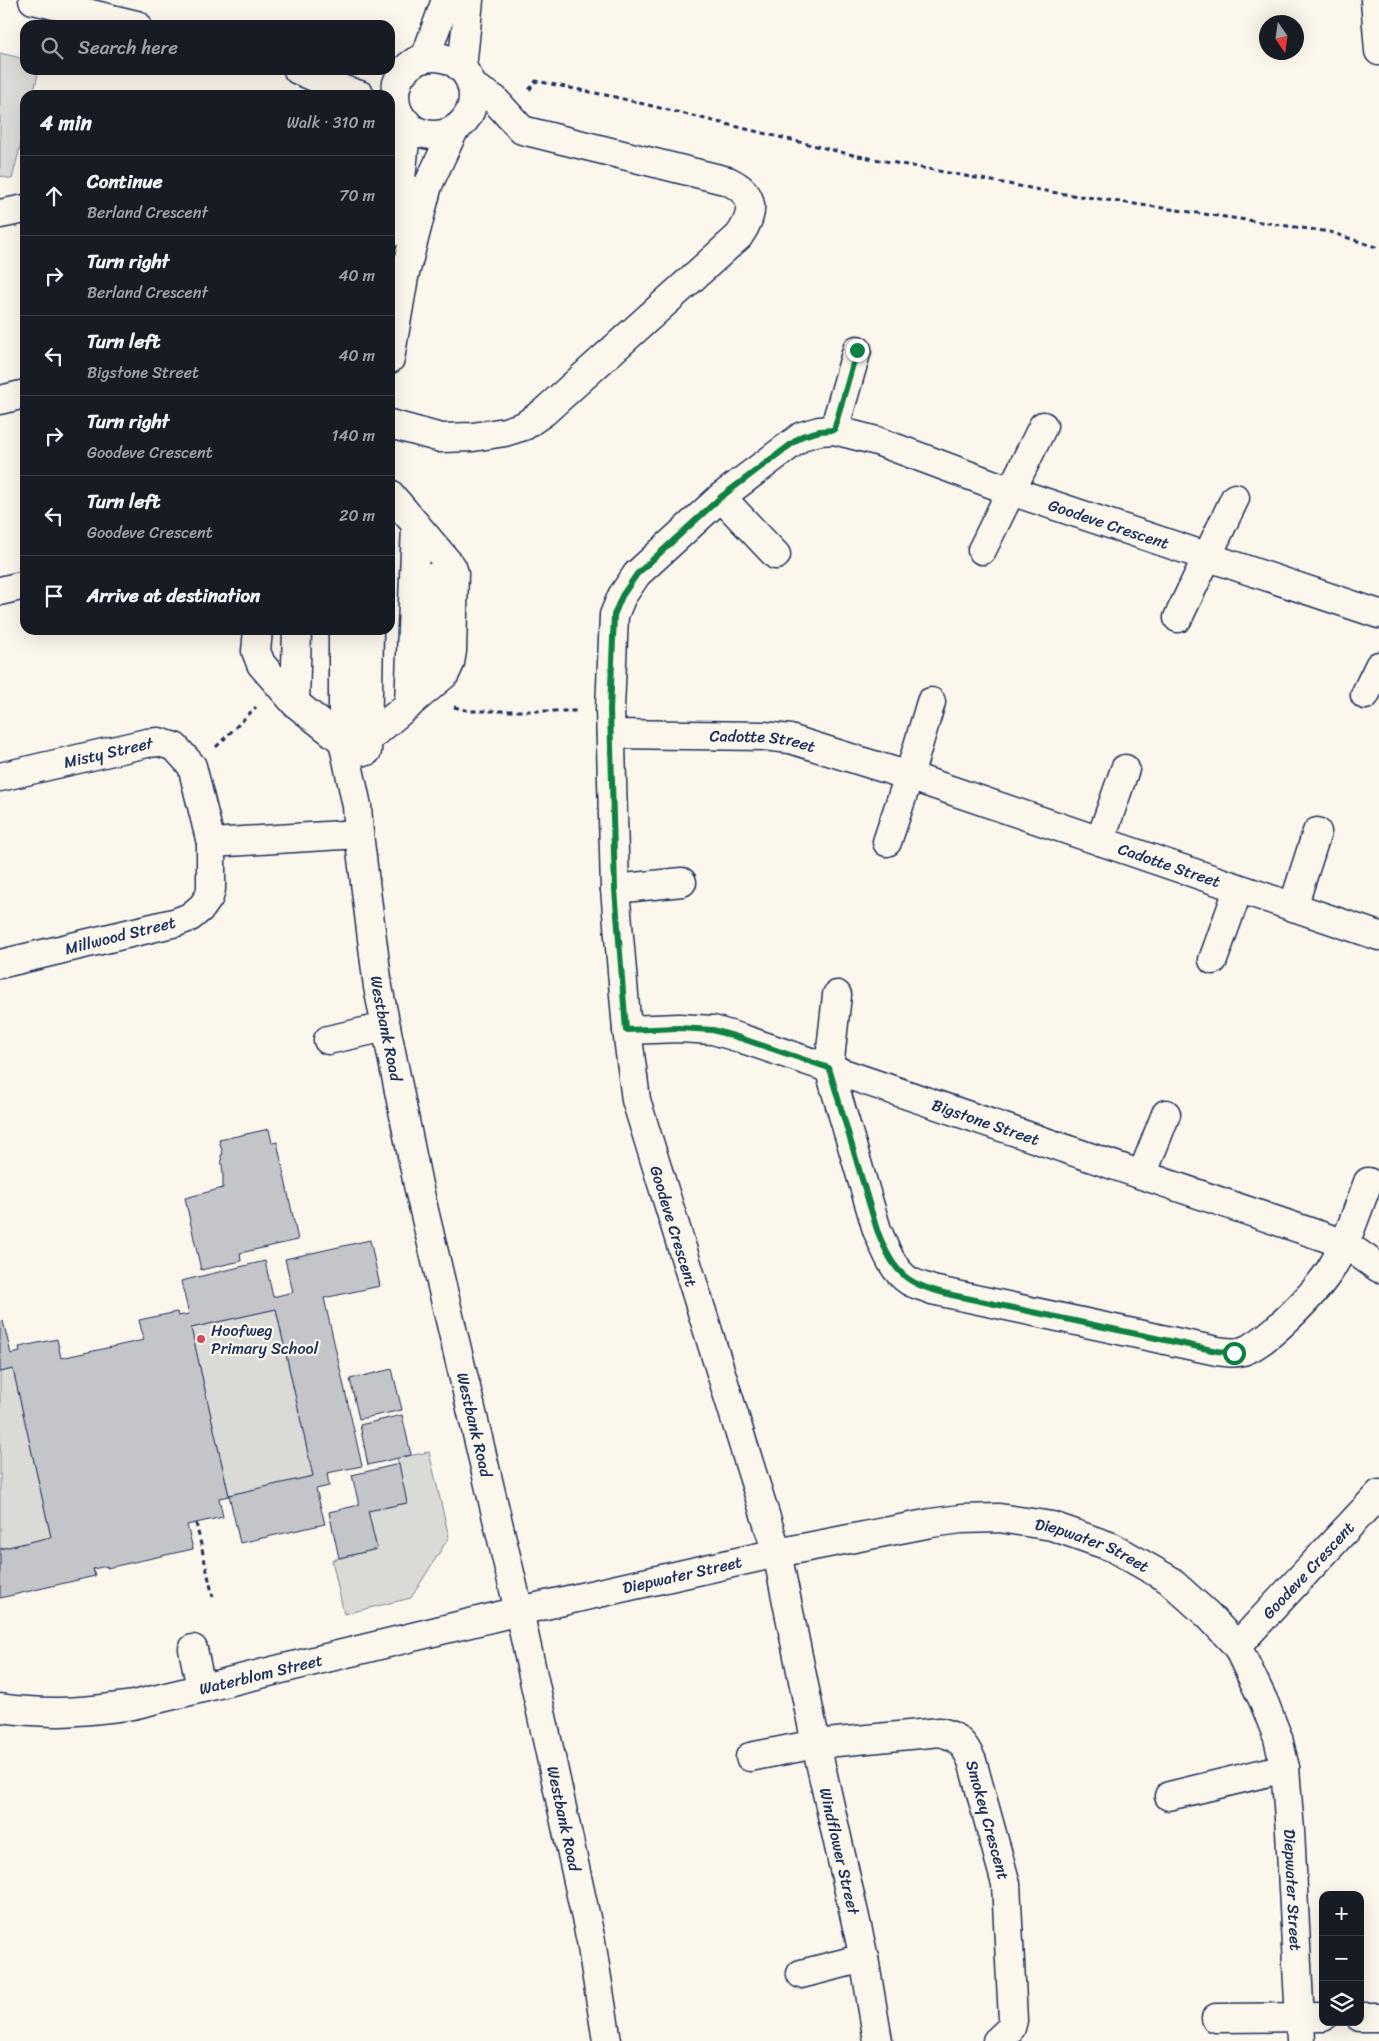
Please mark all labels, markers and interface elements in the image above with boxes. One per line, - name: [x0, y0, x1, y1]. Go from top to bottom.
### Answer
- north arrow: [1259, 15, 1304, 60]
- search box: [20, 20, 395, 75]
- text: Search here: [78, 31, 178, 64]
- icon: search: [38, 34, 66, 62]
- text: 4 min: [40, 104, 92, 142]
- text: Walk · 310 m: [287, 108, 375, 137]
- text: Continue: [87, 165, 163, 198]
- text: 70 m: [339, 181, 375, 210]
- icon: ahead: [40, 182, 68, 210]
- text: Berland Crescent: [87, 198, 208, 227]
- text: Turn right: [87, 245, 169, 278]
- text: 40 m: [338, 261, 375, 290]
- icon: right: [40, 262, 68, 290]
- text: Berland Crescent: [87, 278, 208, 307]
- text: Turn left: [87, 325, 160, 358]
- route end: [846, 339, 869, 362]
- text: 40 m: [338, 341, 375, 370]
- icon: left: [40, 342, 68, 370]
- text: Bigstone Street: [87, 358, 199, 387]
- text: Turn right: [87, 405, 169, 438]
- text: 140 m: [332, 421, 375, 450]
- icon: right: [40, 422, 68, 450]
- text: Goodeve Crescent: [87, 438, 213, 467]
- text: Turn left: [87, 485, 160, 518]
- street label: Goodeve Crescent: [1044, 490, 1173, 558]
- text: 20 m: [339, 501, 375, 530]
- icon: left: [40, 502, 68, 530]
- text: Goodeve Crescent: [87, 518, 213, 547]
- text: Arrive at destination: [87, 579, 260, 612]
- icon: arrive: [40, 582, 68, 610]
- street label: Cadotte Street: [709, 721, 819, 761]
- street label: Misty Street: [61, 729, 154, 777]
- street label: Cadotte Street: [1114, 834, 1225, 896]
- street label: Millwood Street: [62, 908, 179, 963]
- street label: Westbank Road: [362, 974, 411, 1085]
- street label: Bigstone Street: [928, 1090, 1043, 1154]
- street label: Goodeve Crescent: [641, 1162, 706, 1290]
- place label: Hoofweg Primary School: [211, 1316, 319, 1363]
- marker: Hoofweg Primary School: [195, 1333, 207, 1345]
- route start: [1223, 1342, 1246, 1365]
- street label: Westbank Road: [448, 1369, 501, 1482]
- street label: Diepwater Street: [1033, 1510, 1155, 1581]
- street label: Goodeve Crescent: [1255, 1514, 1362, 1626]
- street label: Diepwater Street: [620, 1547, 745, 1602]
- street label: Waterblom Street: [196, 1645, 326, 1703]
- street label: Smokey Crescent: [957, 1757, 1018, 1883]
- street label: Westbank Road: [538, 1763, 590, 1876]
- street label: Windflower Street: [811, 1785, 868, 1918]
- street label: Diepwater Street: [1275, 1828, 1310, 1951]
- map controls: [1319, 1891, 1364, 2026]
- button: +: [1319, 1891, 1364, 1936]
- button: −: [1319, 1936, 1364, 1981]
- button: layers: [1319, 1981, 1364, 2026]

